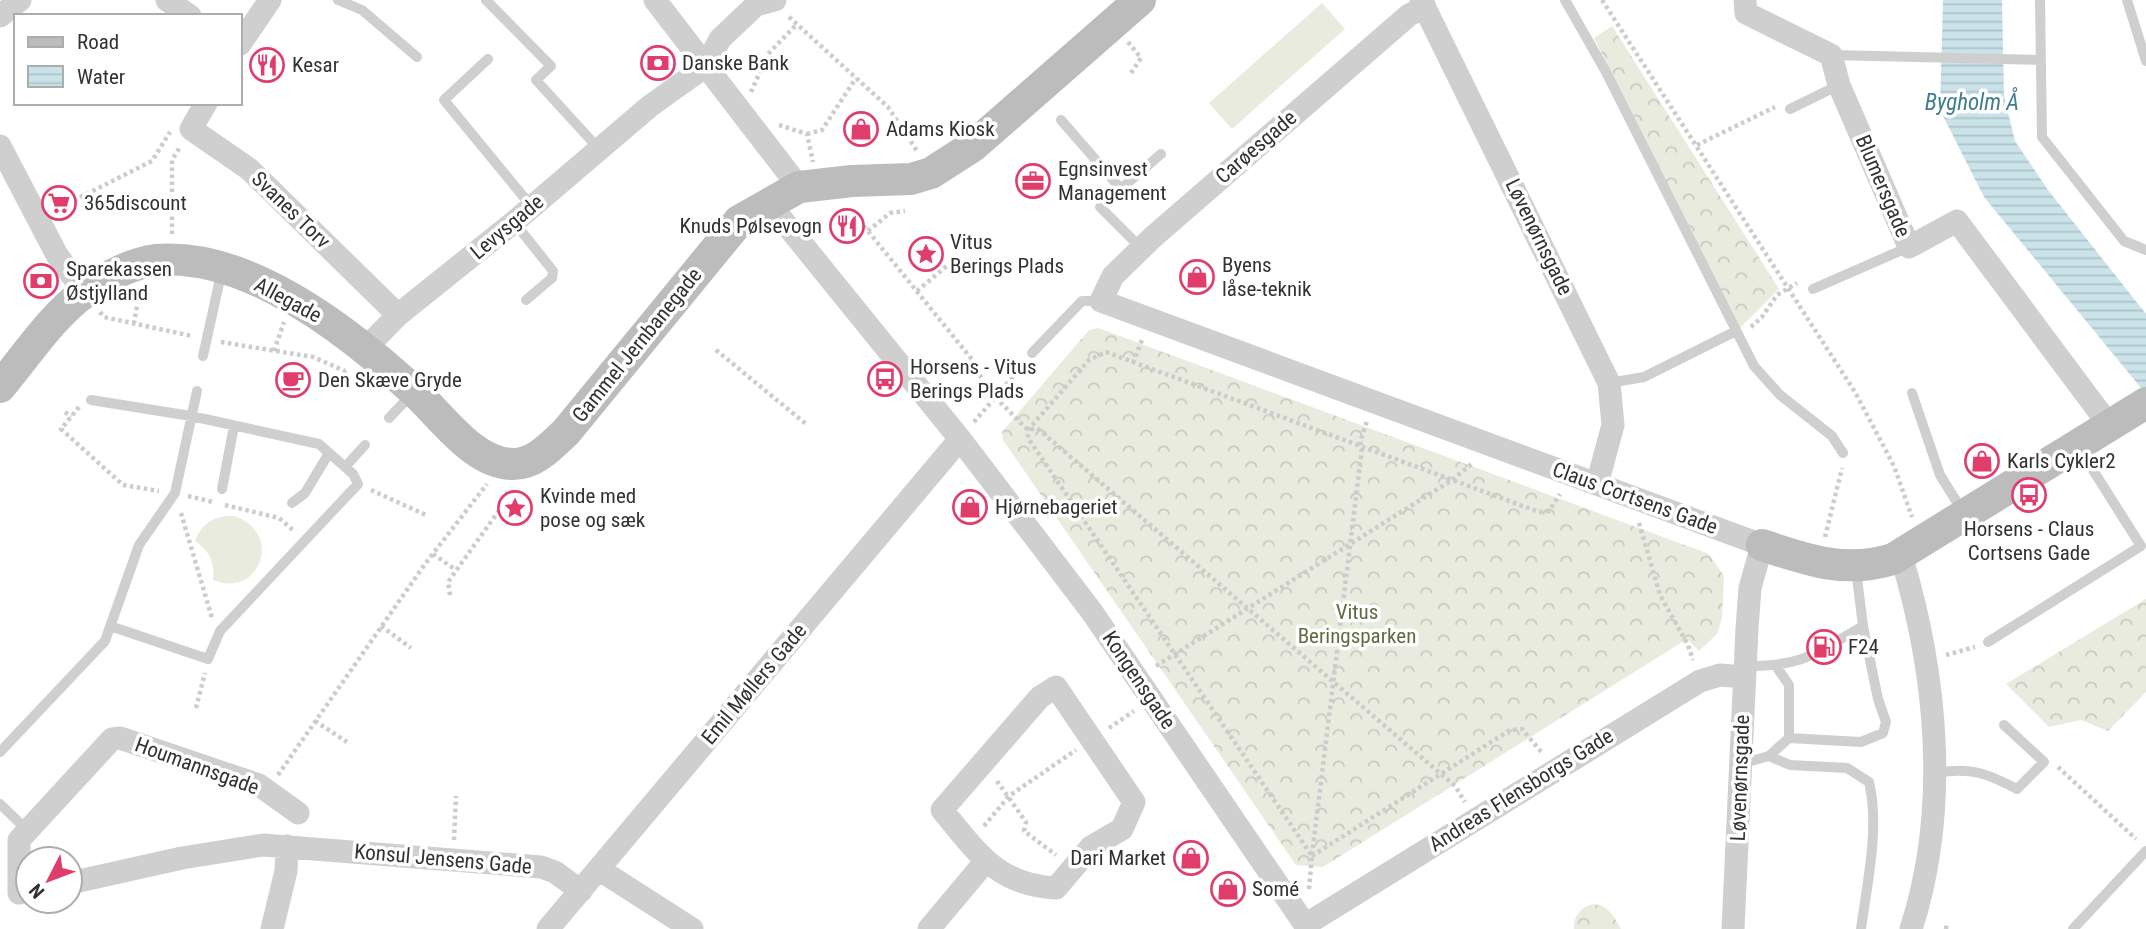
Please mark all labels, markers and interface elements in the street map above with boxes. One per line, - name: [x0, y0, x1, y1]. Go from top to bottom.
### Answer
- legend: [14, 14, 242, 105]
- text: Road: [77, 30, 119, 54]
- bank icon: Danske Bank: [639, 44, 677, 82]
- restaurant icon: Kesar: [248, 46, 286, 84]
- place label: Danske Bank: [682, 51, 789, 75]
- place label: Kesar: [292, 53, 339, 77]
- text: Water: [77, 65, 125, 89]
- water label: Bygholm Å: [1925, 87, 2019, 116]
- street label: Carøesgade: [1211, 105, 1301, 189]
- shop icon: Adams Kiosk: [842, 110, 880, 148]
- place label: Adams Kiosk: [886, 117, 995, 141]
- street label: Blumersgade: [1851, 131, 1915, 241]
- place label: Egnsinvest Management: [1058, 157, 1166, 205]
- office icon: Egnsinvest Management: [1014, 162, 1052, 200]
- street label: Svanes Torv: [247, 167, 335, 253]
- street label: Løvenørnsgade: [1500, 175, 1578, 299]
- supermarket icon: 365discount: [40, 184, 78, 222]
- street label: Levysgade: [466, 190, 548, 264]
- place label: 365discount: [84, 191, 187, 215]
- restaurant icon: Knuds Pølsevogn: [828, 207, 866, 245]
- place label: Knuds Pølsevogn: [680, 214, 822, 238]
- place label: Vitus Berings Plads: [950, 230, 1064, 278]
- place icon: Vitus Berings Plads: [907, 235, 945, 273]
- place label: Byens låse-teknik: [1222, 253, 1312, 301]
- place label: Sparekassen Østjylland: [66, 257, 172, 305]
- shop icon: Byens låse-teknik: [1178, 258, 1216, 296]
- bank icon: Sparekassen Østjylland: [22, 262, 60, 300]
- street label: Gammel Jernbanegade: [567, 263, 707, 427]
- street label: Allegade: [250, 272, 326, 328]
- place label: Horsens - Vitus Berings Plads: [910, 355, 1037, 403]
- bus stop icon: Horsens - Vitus Berings Plads: [866, 360, 904, 398]
- cafe icon: Den Skæve Gryde: [274, 361, 312, 399]
- place label: Den Skæve Gryde: [318, 368, 462, 392]
- shop icon: Karls Cykler2: [1963, 442, 2001, 480]
- place label: Karls Cykler2: [2007, 449, 2116, 473]
- street label: Claus Cortsens Gade: [1549, 457, 1721, 539]
- bus stop icon: Horsens - Claus Cortsens Gade: [2010, 476, 2048, 514]
- place label: Kvinde med pose og sæk: [540, 484, 646, 532]
- shop icon: Hjørnebageriet: [951, 488, 989, 526]
- place icon: Kvinde med pose og sæk: [496, 489, 534, 527]
- place label: Hjørnebageriet: [995, 495, 1118, 519]
- place label: Horsens - Claus Cortsens Gade: [1964, 517, 2094, 565]
- park label: Vitus Beringsparken: [1298, 600, 1416, 648]
- street label: Emil Møllers Gade: [697, 619, 812, 749]
- street label: Kongensgade: [1098, 627, 1180, 733]
- fuel station icon: F24: [1805, 628, 1843, 666]
- place label: F24: [1848, 635, 1879, 659]
- street label: Løvenørnsgade: [1726, 714, 1754, 842]
- street label: Andreas Flensborgs Gade: [1425, 723, 1618, 856]
- street label: Houmannsgade: [132, 732, 262, 800]
- street label: Konsul Jensens Gade: [353, 839, 533, 879]
- shop icon: Dari Market: [1172, 839, 1210, 877]
- north arrow: [14, 845, 84, 915]
- place label: Dari Market: [1070, 846, 1166, 870]
- shop icon: Somé: [1209, 870, 1247, 908]
- place label: Somé: [1252, 877, 1299, 901]
- text: N: [24, 879, 49, 903]

